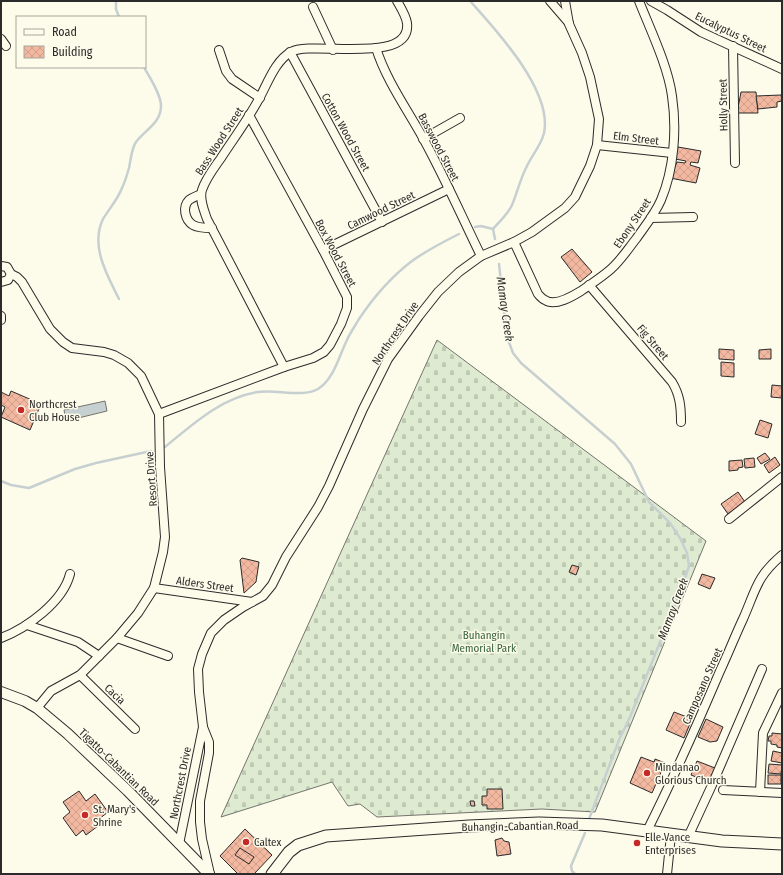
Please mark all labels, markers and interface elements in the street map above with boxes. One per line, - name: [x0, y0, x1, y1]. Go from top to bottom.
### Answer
- street label: Eucalyptus Street: [693, 10, 769, 56]
- legend: [16, 16, 146, 68]
- text: Road: [52, 25, 77, 39]
- text: Building: [52, 45, 93, 59]
- street label: Holly Street: [717, 78, 730, 131]
- street label: Cotton Wood Street: [319, 91, 373, 174]
- street label: Bass Wood Street: [193, 105, 246, 178]
- street label: Basswood Street: [415, 111, 462, 184]
- street label: Elm Street: [612, 129, 660, 148]
- street label: Camwood Street: [345, 188, 418, 232]
- street label: Ebony Street: [611, 196, 654, 251]
- street label: Box Wood Street: [312, 217, 359, 289]
- water label: Mamay Creek: [494, 276, 516, 342]
- street label: Northcrest Drive: [369, 299, 421, 367]
- street label: Fig Street: [634, 322, 671, 363]
- place label: Northcrest Club House: [29, 398, 80, 424]
- marker: Northcrest Club House: [16, 405, 26, 415]
- street label: Resort Drive: [143, 451, 160, 507]
- street label: Alders Street: [175, 574, 235, 595]
- water label: Mamay Creek: [655, 576, 691, 642]
- park label: Buhangin Memorial Park: [452, 629, 517, 655]
- street label: Camposano Street: [680, 646, 725, 726]
- street label: Cacia: [102, 681, 128, 707]
- street label: Tigatto-Cabantian Road: [76, 726, 161, 809]
- street label: Northcrest Drive: [167, 746, 194, 820]
- place label: Mindanao Glorious Church: [655, 761, 726, 787]
- marker: Mindanao Glorious Church: [642, 768, 652, 778]
- place label: St. Mary's Shrine: [93, 803, 136, 829]
- marker: St. Mary's Shrine: [80, 810, 90, 820]
- street label: Buhangin-Cabantian Road: [461, 819, 579, 834]
- place label: Elle Vance Enterprises: [645, 831, 696, 857]
- place label: Caltex: [254, 836, 281, 849]
- marker: Caltex: [241, 837, 251, 847]
- marker: Elle Vance Enterprises: [632, 838, 642, 848]

